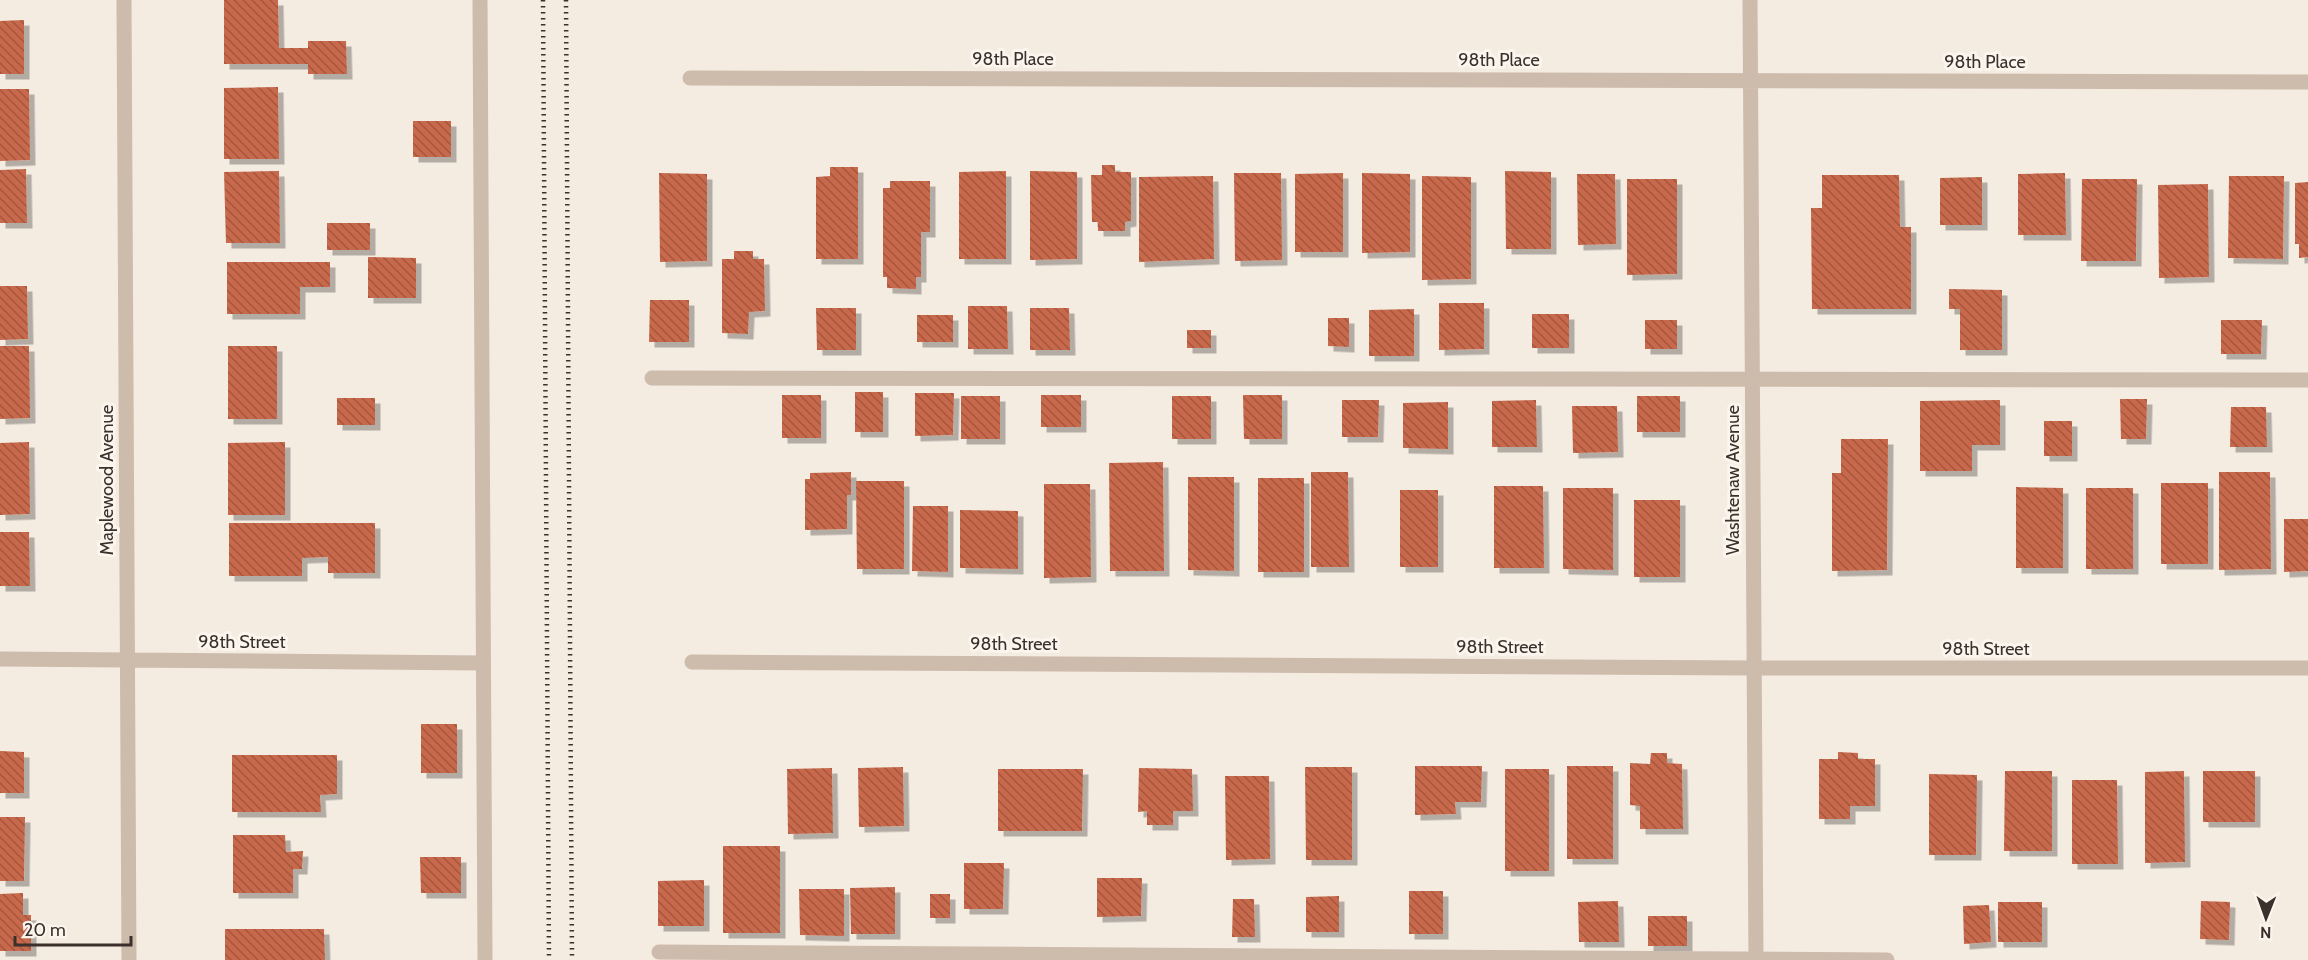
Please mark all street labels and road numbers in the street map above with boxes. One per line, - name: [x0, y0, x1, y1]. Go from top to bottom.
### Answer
- street label: 98th Place: [972, 48, 1054, 70]
- street label: 98th Place: [1458, 49, 1540, 71]
- street label: 98th Place: [1944, 51, 2026, 73]
- street label: Maplewood Avenue: [96, 405, 118, 555]
- street label: Washtenaw Avenue: [1722, 405, 1744, 555]
- street label: 98th Street: [198, 631, 286, 653]
- street label: 98th Street: [970, 633, 1058, 655]
- street label: 98th Street: [1456, 636, 1544, 658]
- street label: 98th Street: [1942, 638, 2030, 660]

